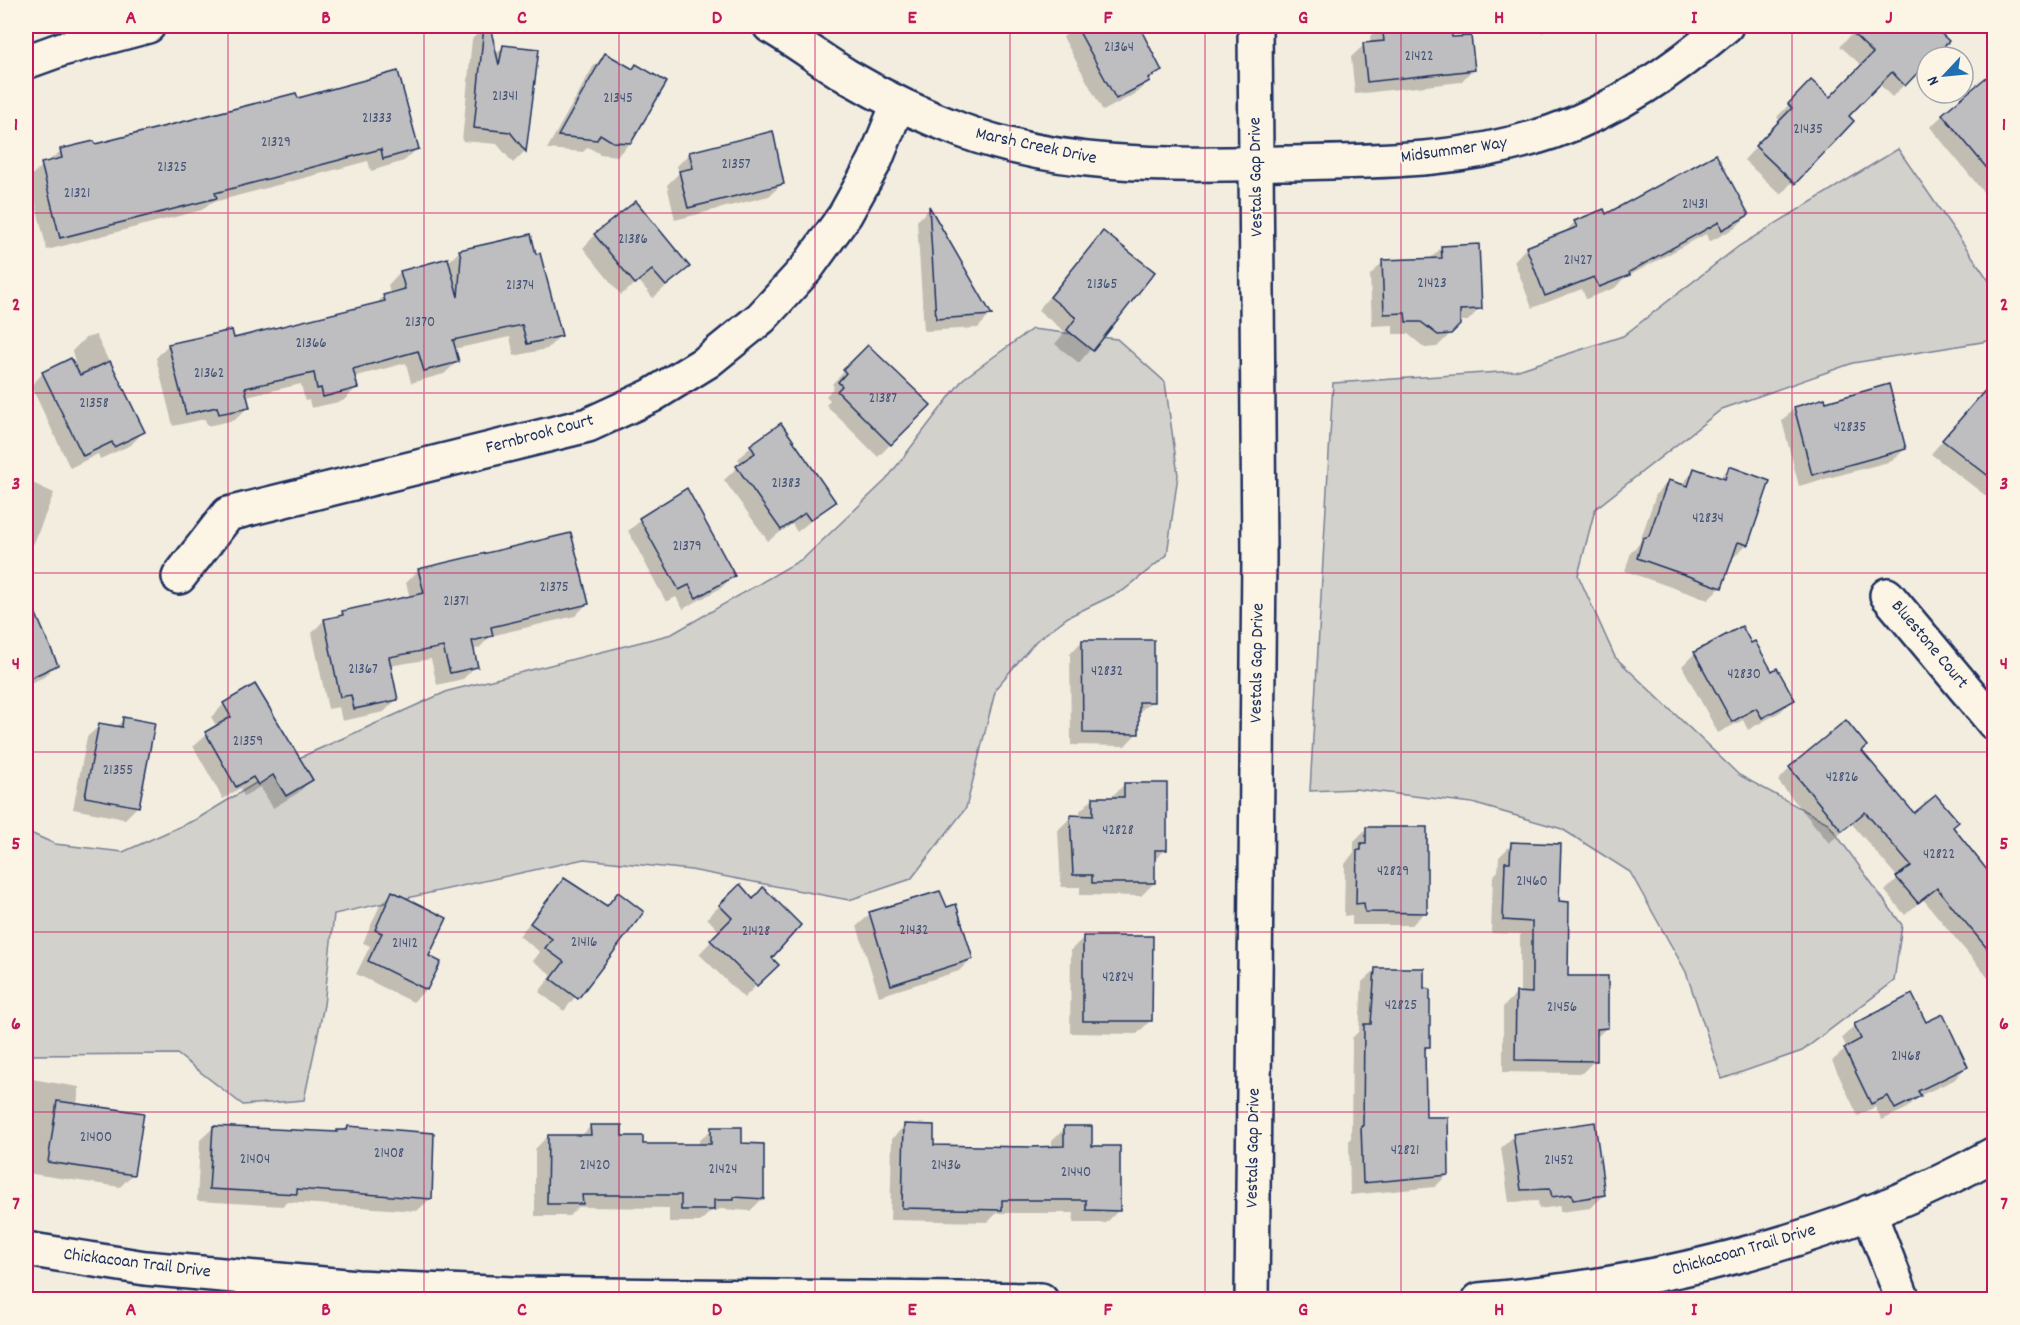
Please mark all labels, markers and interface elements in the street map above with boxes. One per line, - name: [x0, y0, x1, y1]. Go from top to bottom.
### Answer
- text: A: [126, 5, 137, 33]
- text: B: [321, 5, 331, 33]
- text: C: [517, 5, 527, 33]
- text: D: [712, 5, 723, 33]
- text: E: [907, 5, 917, 33]
- text: F: [1104, 5, 1114, 33]
- text: G: [1298, 5, 1308, 33]
- text: H: [1494, 5, 1504, 33]
- text: I: [1691, 5, 1698, 33]
- text: J: [1885, 5, 1893, 33]
- house number: 21364: [1104, 37, 1134, 59]
- north arrow: [1915, 45, 1975, 105]
- house number: 21422: [1404, 46, 1434, 68]
- text: N: [1922, 72, 1946, 89]
- house number: 21341: [492, 86, 518, 108]
- house number: 21345: [603, 88, 633, 110]
- house number: 21333: [362, 108, 392, 130]
- text: 1: [14, 112, 18, 140]
- text: 1: [2002, 112, 2006, 140]
- street label: Vestals Gap Drive: [1243, 117, 1271, 237]
- house number: 21435: [1793, 119, 1823, 141]
- street label: Marsh Creek Drive: [973, 122, 1099, 172]
- street label: Midsummer Way: [1399, 131, 1509, 171]
- house number: 21329: [261, 132, 291, 154]
- house number: 21357: [721, 154, 751, 176]
- house number: 21325: [157, 157, 187, 179]
- house number: 21321: [64, 183, 90, 205]
- house number: 21431: [1682, 194, 1708, 216]
- house number: 21386: [618, 229, 648, 251]
- house number: 21427: [1564, 250, 1592, 272]
- house number: 21423: [1417, 273, 1447, 295]
- house number: 21365: [1087, 274, 1117, 296]
- house number: 21374: [506, 275, 534, 297]
- text: 2: [12, 292, 20, 320]
- text: 2: [2000, 292, 2008, 320]
- house number: 21370: [405, 312, 435, 334]
- house number: 21366: [295, 333, 327, 355]
- house number: 21362: [194, 363, 224, 385]
- house number: 21387: [869, 388, 897, 410]
- house number: 21358: [79, 393, 109, 415]
- street label: Fernbrook Court: [483, 408, 597, 461]
- house number: 42835: [1834, 417, 1866, 439]
- text: 3: [12, 471, 20, 499]
- text: 3: [2000, 471, 2008, 499]
- house number: 21383: [771, 473, 801, 495]
- house number: 42834: [1692, 508, 1724, 530]
- house number: 21379: [672, 536, 702, 558]
- house number: 21375: [539, 577, 569, 599]
- house number: 21371: [443, 591, 469, 613]
- street label: Bluestone Court: [1884, 595, 1974, 695]
- street label: Vestals Gap Drive: [1244, 603, 1272, 723]
- text: 4: [12, 651, 20, 679]
- text: 4: [2000, 651, 2008, 679]
- house number: 21367: [348, 659, 378, 681]
- house number: 42832: [1091, 661, 1123, 683]
- house number: 42830: [1727, 664, 1761, 686]
- house number: 21359: [233, 731, 263, 753]
- house number: 21355: [103, 760, 133, 782]
- house number: 42826: [1826, 767, 1858, 789]
- house number: 42828: [1102, 820, 1134, 842]
- text: 5: [11, 831, 21, 859]
- text: 5: [1999, 831, 2009, 859]
- house number: 42822: [1923, 844, 1955, 866]
- house number: 42829: [1377, 861, 1409, 883]
- house number: 21460: [1516, 871, 1548, 893]
- house number: 21432: [899, 920, 929, 942]
- house number: 21428: [742, 921, 770, 943]
- house number: 21416: [571, 932, 597, 954]
- house number: 21412: [392, 933, 418, 955]
- house number: 42824: [1102, 967, 1134, 989]
- house number: 42825: [1385, 995, 1417, 1017]
- house number: 21456: [1547, 997, 1577, 1019]
- text: 6: [11, 1011, 21, 1039]
- text: 6: [1999, 1011, 2009, 1039]
- house number: 21468: [1891, 1046, 1921, 1068]
- street label: Vestals Gap Drive: [1240, 1088, 1268, 1208]
- house number: 21400: [80, 1127, 112, 1149]
- house number: 42821: [1391, 1140, 1419, 1162]
- house number: 21408: [374, 1143, 404, 1165]
- house number: 21404: [240, 1149, 270, 1171]
- house number: 21452: [1544, 1150, 1574, 1172]
- house number: 21420: [580, 1155, 610, 1177]
- house number: 21436: [931, 1155, 961, 1177]
- house number: 21424: [709, 1159, 737, 1181]
- house number: 21440: [1061, 1162, 1091, 1184]
- text: 7: [12, 1191, 20, 1219]
- text: 7: [2000, 1191, 2008, 1219]
- street label: Chickacoan Trail Drive: [1669, 1219, 1819, 1283]
- street label: Chickacoan Trail Drive: [62, 1243, 212, 1285]
- text: A: [126, 1297, 137, 1325]
- text: B: [321, 1297, 331, 1325]
- text: C: [517, 1297, 527, 1325]
- text: D: [712, 1297, 723, 1325]
- text: E: [907, 1297, 917, 1325]
- text: F: [1104, 1297, 1114, 1325]
- text: G: [1298, 1297, 1308, 1325]
- text: H: [1494, 1297, 1504, 1325]
- text: I: [1691, 1297, 1698, 1325]
- text: J: [1885, 1297, 1893, 1325]

